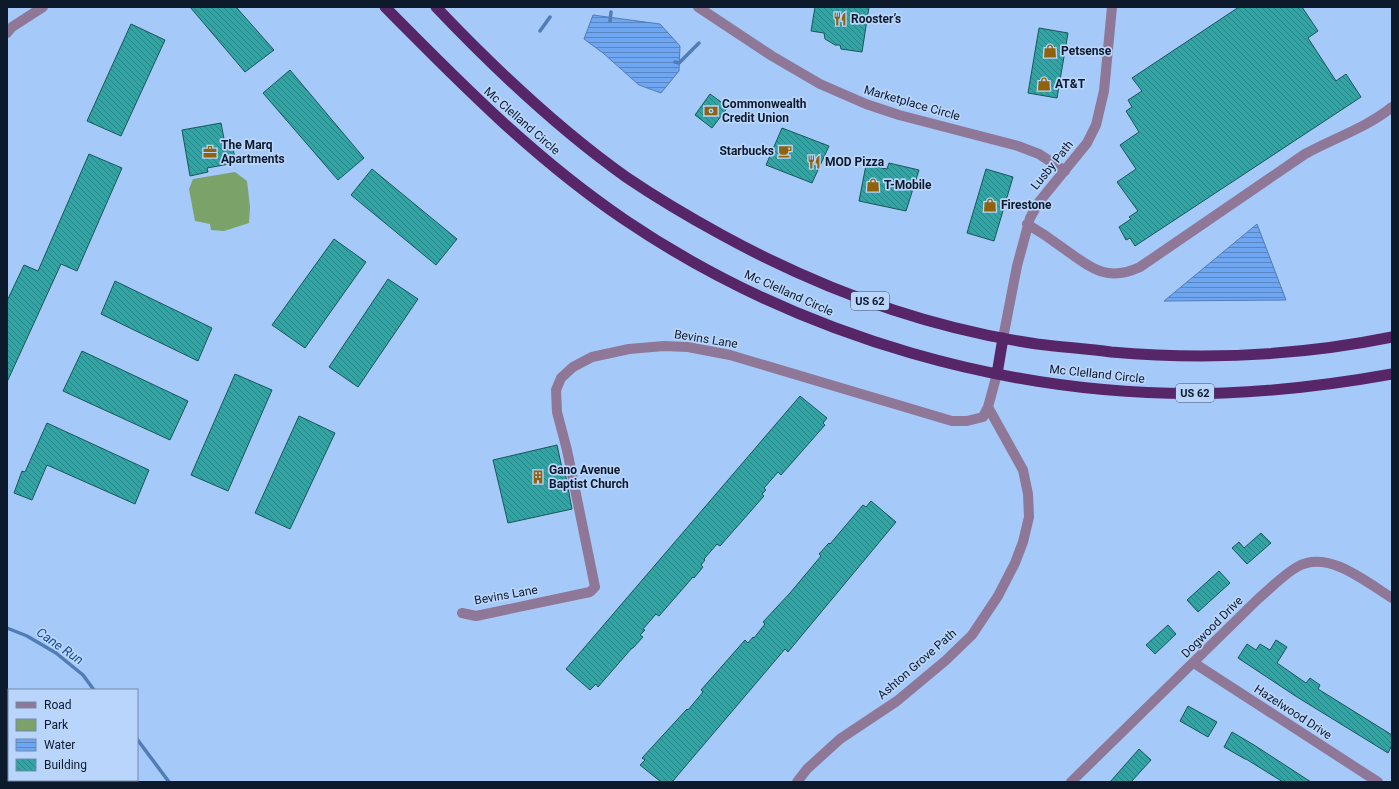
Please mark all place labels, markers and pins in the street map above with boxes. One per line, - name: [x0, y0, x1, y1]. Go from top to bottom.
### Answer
- restaurant icon: Rooster’s: [832, 11, 848, 27]
- place label: Rooster’s: [851, 12, 901, 26]
- shop icon: Petsense: [1042, 43, 1058, 59]
- place label: Petsense: [1061, 44, 1112, 58]
- shop icon: AT&T: [1036, 76, 1052, 92]
- place label: AT&T: [1055, 77, 1086, 91]
- place label: Commonwealth Credit Union: [722, 97, 807, 125]
- bank icon: Commonwealth Credit Union: [703, 103, 719, 119]
- place label: The Marq Apartments: [221, 138, 285, 166]
- cafe icon: Starbucks: [777, 143, 793, 159]
- office icon: The Marq Apartments: [202, 144, 218, 160]
- place label: Starbucks: [719, 144, 774, 158]
- restaurant icon: MOD Pizza: [806, 154, 822, 170]
- place label: MOD Pizza: [825, 155, 885, 169]
- shop icon: T-Mobile: [865, 177, 881, 193]
- place label: T-Mobile: [884, 178, 932, 192]
- shop icon: Firestone: [982, 197, 998, 213]
- place label: Firestone: [1001, 198, 1052, 212]
- place label: Gano Avenue Baptist Church: [549, 463, 629, 491]
- building icon: Gano Avenue Baptist Church: [530, 469, 546, 485]

